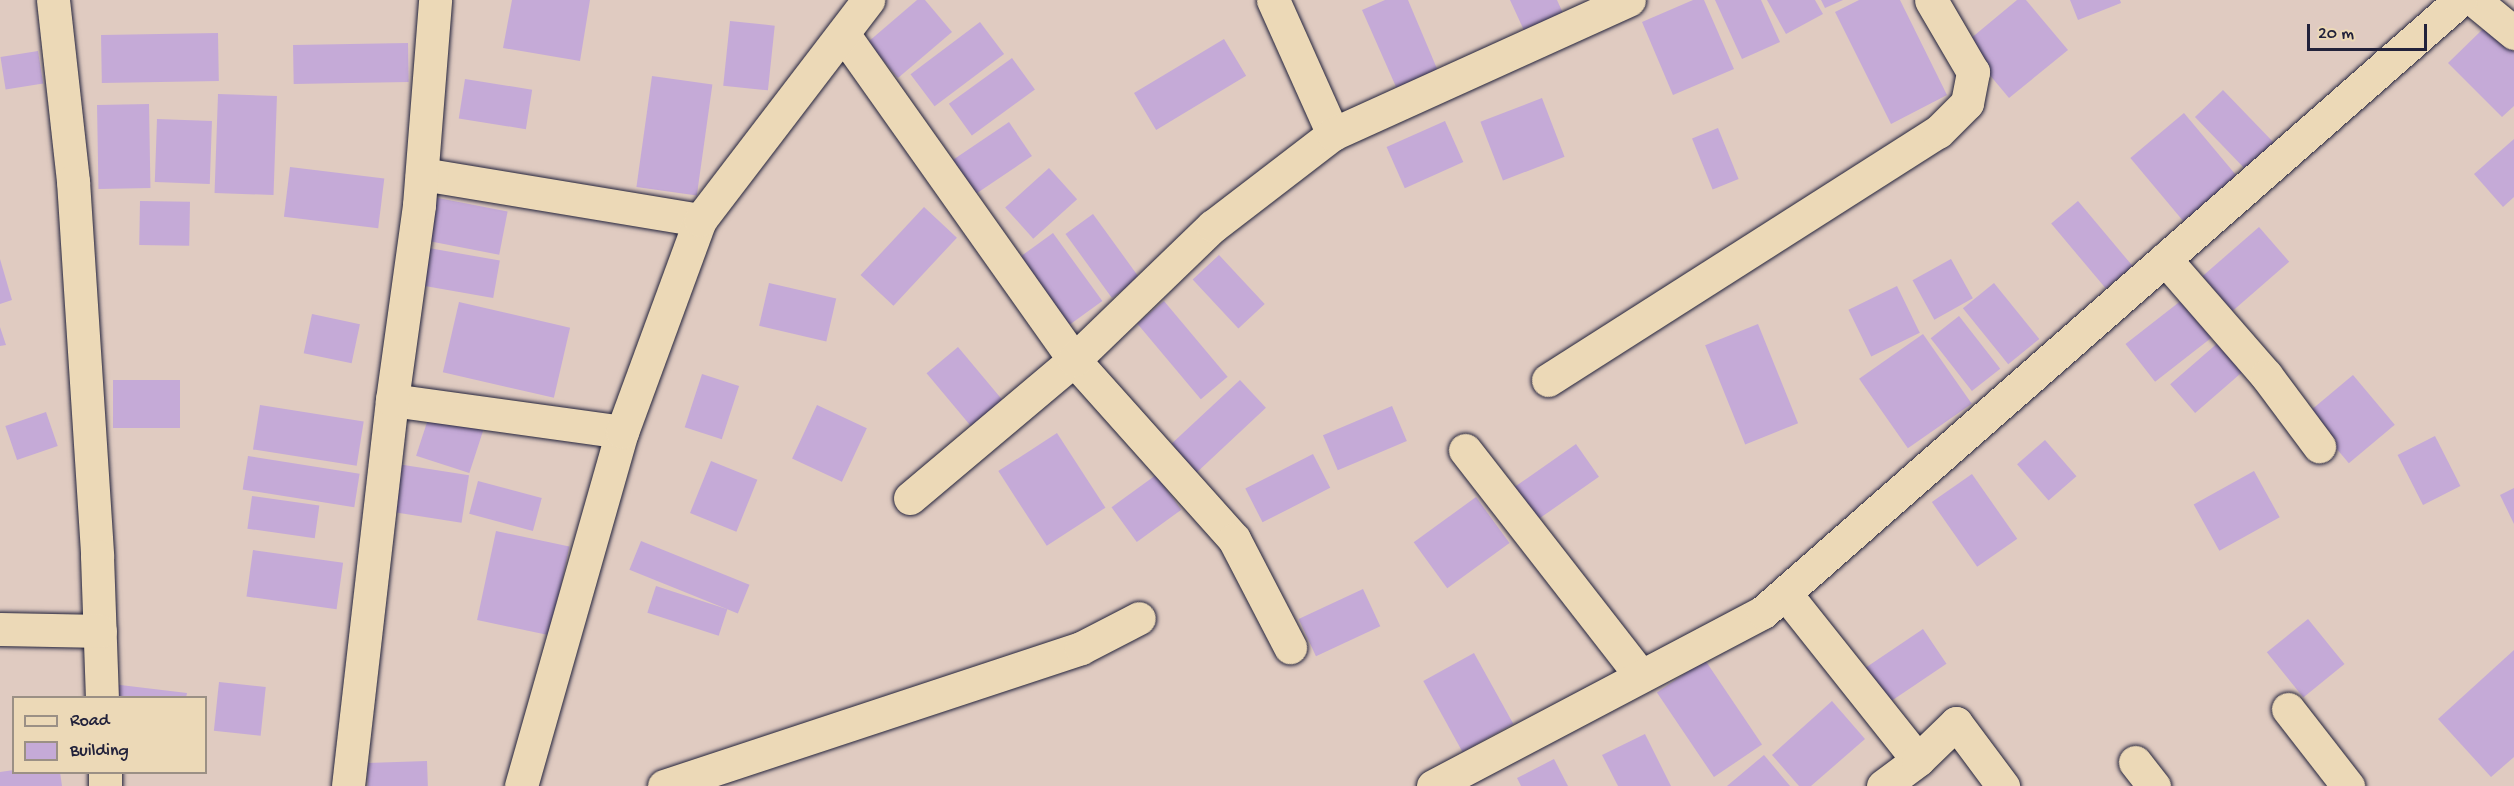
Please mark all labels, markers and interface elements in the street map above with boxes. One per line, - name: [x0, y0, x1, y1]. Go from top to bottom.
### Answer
- scale bar: [2310, 12, 2430, 50]
- text: 20 m: [2318, 24, 2354, 45]
- legend: [12, 696, 207, 774]
- text: Road: [70, 711, 109, 732]
- text: Building: [70, 741, 129, 762]

